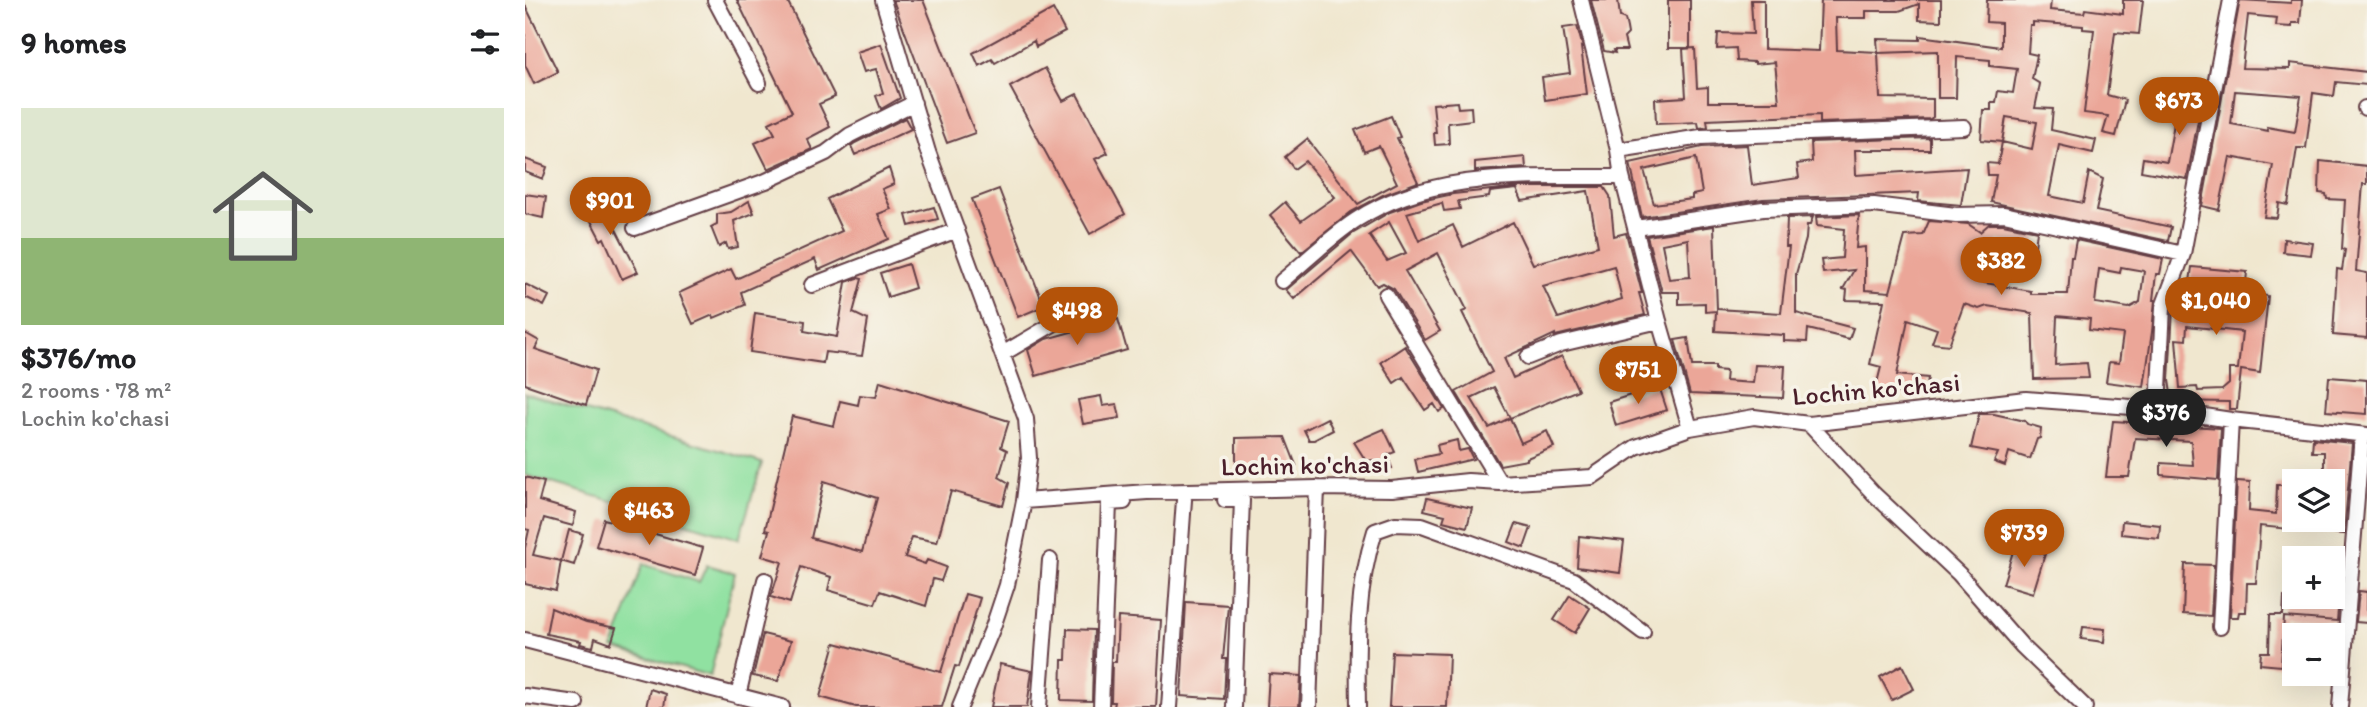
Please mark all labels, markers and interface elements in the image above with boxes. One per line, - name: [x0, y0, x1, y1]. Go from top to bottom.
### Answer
- icon: filters: [466, 23, 504, 61]
- text: 9 homes: [21, 24, 127, 61]
- pin: $673: [2138, 78, 2220, 137]
- text: $673: [2155, 86, 2203, 114]
- icon: home: [200, 153, 326, 279]
- pin: $901: [569, 177, 651, 237]
- text: $901: [586, 186, 634, 214]
- pin: $382: [1960, 238, 2042, 297]
- text: $382: [1977, 246, 2025, 274]
- pin: $1,040: [2159, 278, 2273, 337]
- text: $1,040: [2181, 286, 2251, 314]
- pin: $498: [1036, 288, 1118, 347]
- text: $498: [1052, 296, 1102, 324]
- text: $376/mo: [21, 339, 136, 376]
- pin: $751: [1597, 346, 1679, 406]
- text: $751: [1615, 355, 1661, 383]
- street label: Lochin ko'chasi: [1791, 366, 1961, 412]
- text: 2 rooms · 78 m²: [21, 376, 171, 404]
- pin: $376: [2125, 390, 2207, 449]
- text: $376: [2142, 398, 2190, 426]
- text: Lochin ko'chasi: [21, 404, 170, 432]
- street label: Lochin ko'chasi: [1221, 448, 1389, 482]
- map controls: [2282, 469, 2345, 686]
- button: layers: [2282, 469, 2345, 532]
- pin: $463: [608, 488, 690, 547]
- text: $463: [624, 496, 674, 524]
- pin: $739: [1983, 510, 2065, 569]
- text: $739: [2000, 518, 2048, 546]
- button: +: [2282, 546, 2345, 609]
- button: −: [2282, 623, 2345, 686]

